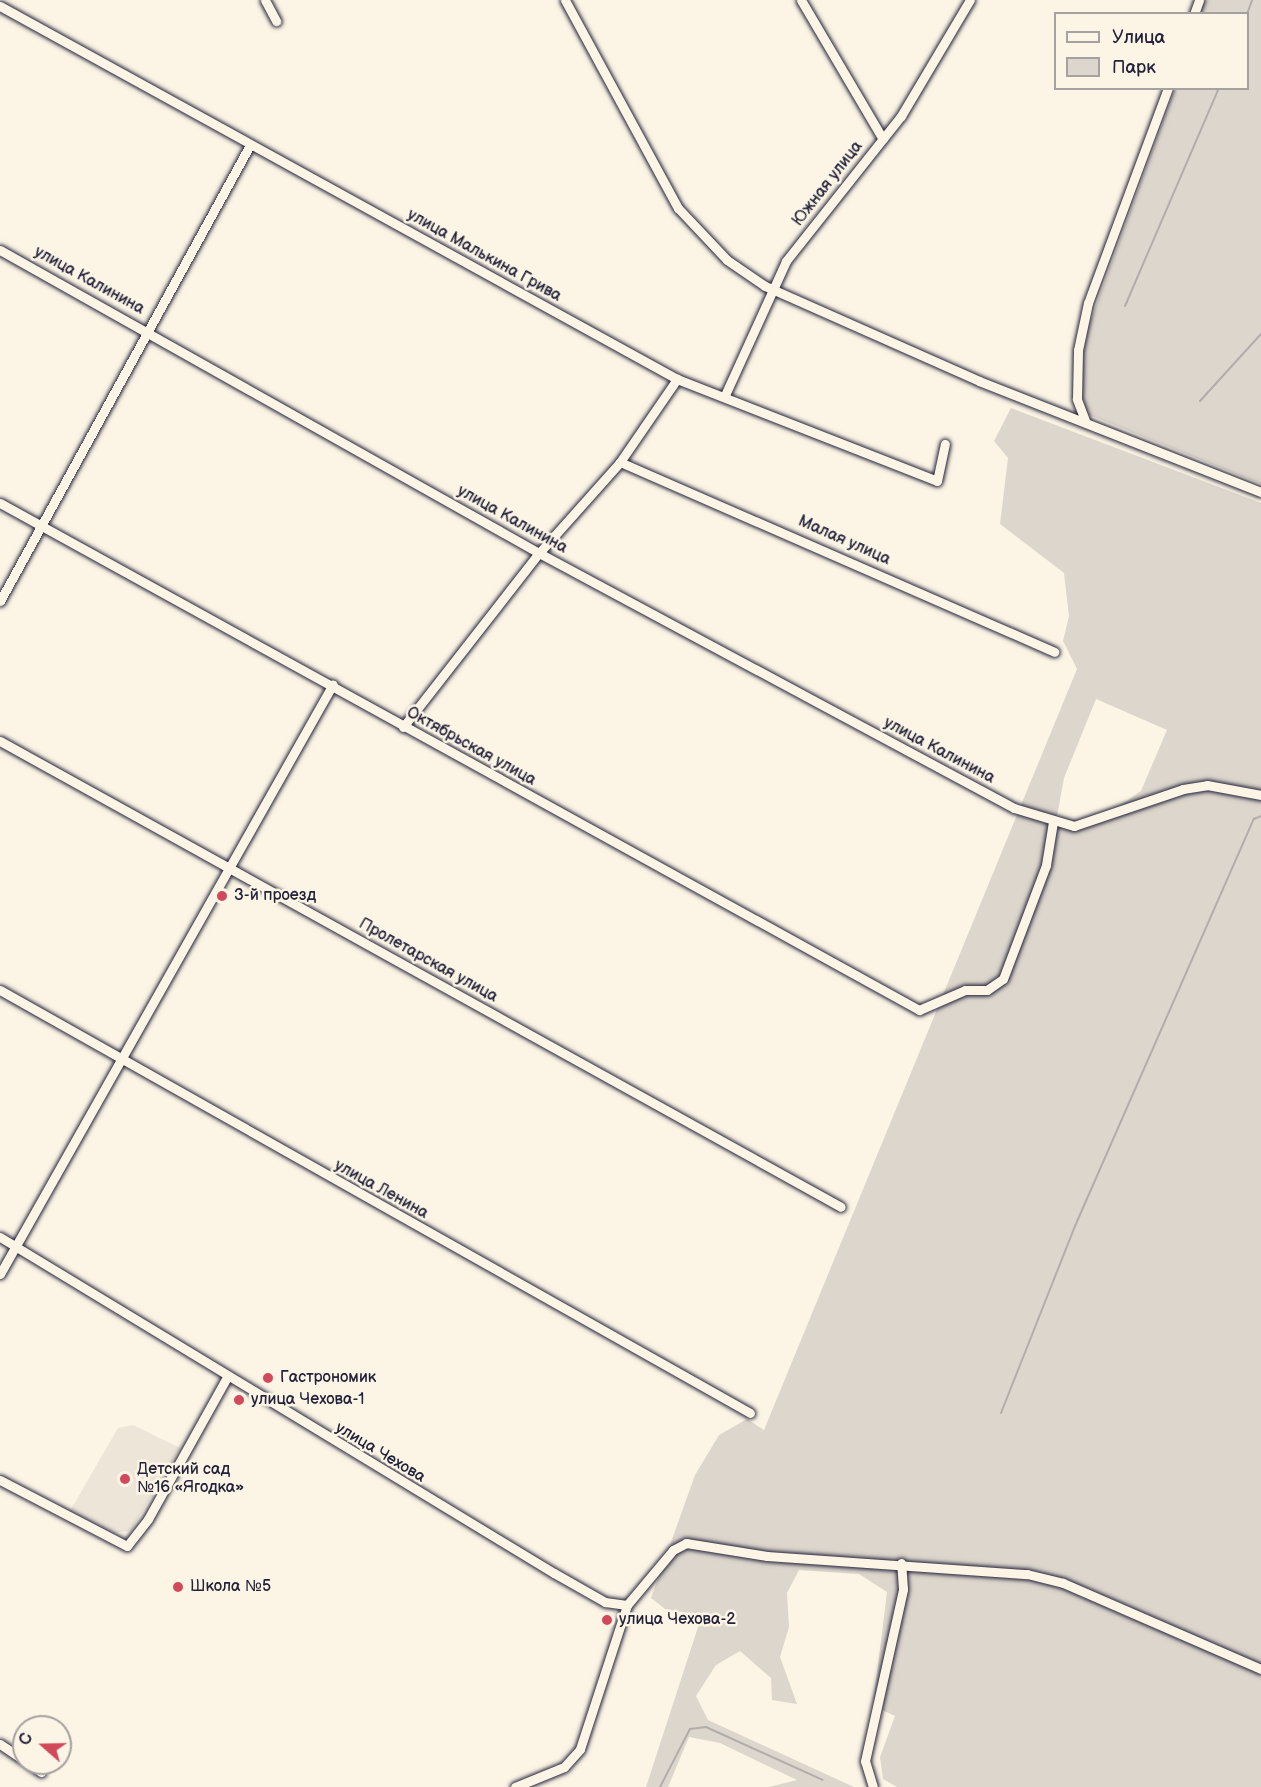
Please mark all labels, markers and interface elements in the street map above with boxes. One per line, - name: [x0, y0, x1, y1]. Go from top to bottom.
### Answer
- legend: [1054, 12, 1249, 90]
- text: Улица: [1112, 27, 1165, 48]
- text: Парк: [1112, 57, 1156, 78]
- street label: Южная улица: [789, 138, 867, 230]
- street label: улица Малькина Грива: [404, 206, 564, 306]
- street label: улица Калинина: [31, 243, 147, 319]
- street label: улица Калинина: [454, 482, 570, 558]
- street label: Малая улица: [795, 512, 893, 570]
- street label: Октябрьская улица: [403, 703, 539, 791]
- street label: улица Калинина: [880, 714, 998, 788]
- place label: 3-й проезд: [234, 886, 316, 906]
- marker: 3-й проезд: [215, 889, 229, 903]
- street label: Пролетарская улица: [355, 915, 501, 1007]
- street label: улица Ленина: [331, 1156, 431, 1224]
- place label: Гастрономик: [280, 1368, 376, 1388]
- marker: Гастрономик: [261, 1371, 275, 1385]
- place label: улица Чехова-1: [251, 1390, 364, 1410]
- marker: улица Чехова-1: [232, 1393, 246, 1407]
- street label: улица Чехова: [332, 1419, 428, 1487]
- place label: Детский сад №16 «Ягодка»: [137, 1460, 244, 1498]
- marker: Детский сад №16 «Ягодка»: [118, 1472, 132, 1486]
- place label: Школа №5: [190, 1577, 271, 1597]
- marker: Школа №5: [171, 1580, 185, 1594]
- place label: улица Чехова-2: [619, 1610, 736, 1630]
- marker: улица Чехова-2: [600, 1613, 614, 1627]
- north arrow: [12, 1715, 72, 1775]
- text: С: [16, 1731, 37, 1748]

